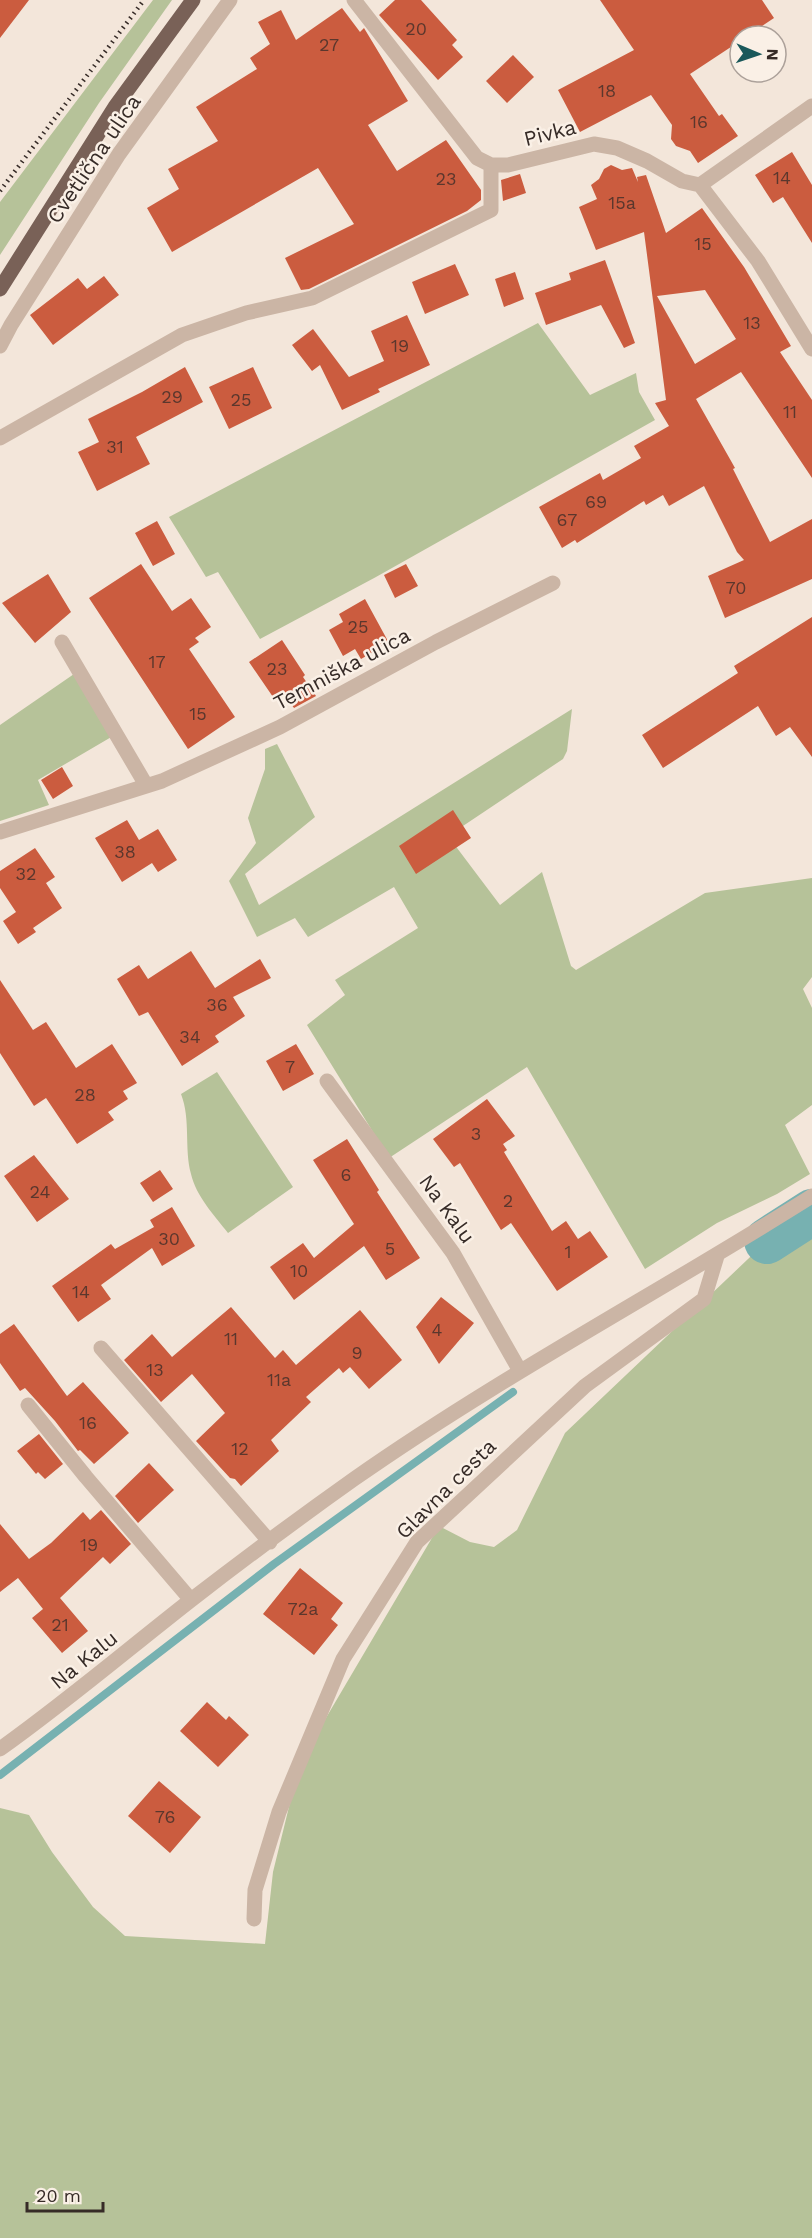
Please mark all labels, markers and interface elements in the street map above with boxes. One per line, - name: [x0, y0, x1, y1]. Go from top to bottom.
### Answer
- house number: 20: [405, 18, 427, 39]
- north arrow: [728, 24, 788, 84]
- house number: 27: [319, 34, 339, 55]
- text: N: [763, 48, 782, 61]
- house number: 18: [598, 80, 616, 101]
- street label: Cvetlična ulica: [41, 90, 146, 228]
- house number: 16: [690, 111, 708, 132]
- street label: Pivka: [521, 114, 579, 151]
- house number: 14: [773, 167, 791, 188]
- house number: 23: [436, 168, 457, 189]
- house number: 15a: [608, 192, 636, 213]
- house number: 15: [694, 233, 712, 254]
- house number: 13: [743, 312, 761, 333]
- house number: 19: [391, 335, 409, 356]
- house number: 29: [161, 386, 183, 407]
- house number: 25: [231, 389, 251, 410]
- house number: 11: [783, 401, 797, 422]
- house number: 31: [106, 436, 124, 457]
- house number: 69: [585, 491, 607, 512]
- house number: 67: [557, 509, 577, 530]
- house number: 70: [726, 577, 746, 598]
- house number: 25: [348, 616, 368, 637]
- street label: Temniška ulica: [269, 622, 414, 715]
- house number: 17: [148, 651, 166, 672]
- house number: 23: [267, 658, 288, 679]
- house number: 15: [189, 703, 207, 724]
- house number: 38: [114, 841, 136, 862]
- house number: 32: [16, 863, 37, 884]
- house number: 36: [206, 994, 228, 1015]
- house number: 34: [179, 1026, 201, 1047]
- house number: 7: [285, 1056, 295, 1077]
- house number: 28: [74, 1084, 96, 1105]
- house number: 3: [471, 1123, 481, 1144]
- house number: 6: [341, 1164, 351, 1185]
- street label: Na Kalu: [414, 1170, 481, 1248]
- house number: 24: [30, 1181, 50, 1202]
- house number: 2: [503, 1190, 513, 1211]
- house number: 30: [158, 1228, 180, 1249]
- house number: 5: [385, 1238, 395, 1259]
- house number: 1: [564, 1241, 572, 1262]
- house number: 10: [290, 1260, 308, 1281]
- house number: 14: [72, 1281, 90, 1302]
- house number: 4: [432, 1319, 443, 1340]
- house number: 11: [224, 1328, 238, 1349]
- house number: 9: [351, 1342, 363, 1363]
- house number: 13: [146, 1359, 164, 1380]
- house number: 11a: [267, 1369, 291, 1390]
- house number: 16: [79, 1412, 97, 1433]
- street label: Glavna cesta: [390, 1433, 501, 1544]
- house number: 12: [231, 1438, 249, 1459]
- house number: 19: [80, 1534, 98, 1555]
- house number: 72a: [288, 1598, 318, 1619]
- house number: 21: [51, 1614, 69, 1635]
- street label: Na Kalu: [45, 1625, 122, 1694]
- house number: 76: [155, 1806, 175, 1827]
- scale bar: [27, 2175, 104, 2213]
- text: 20 m: [36, 2185, 81, 2206]

